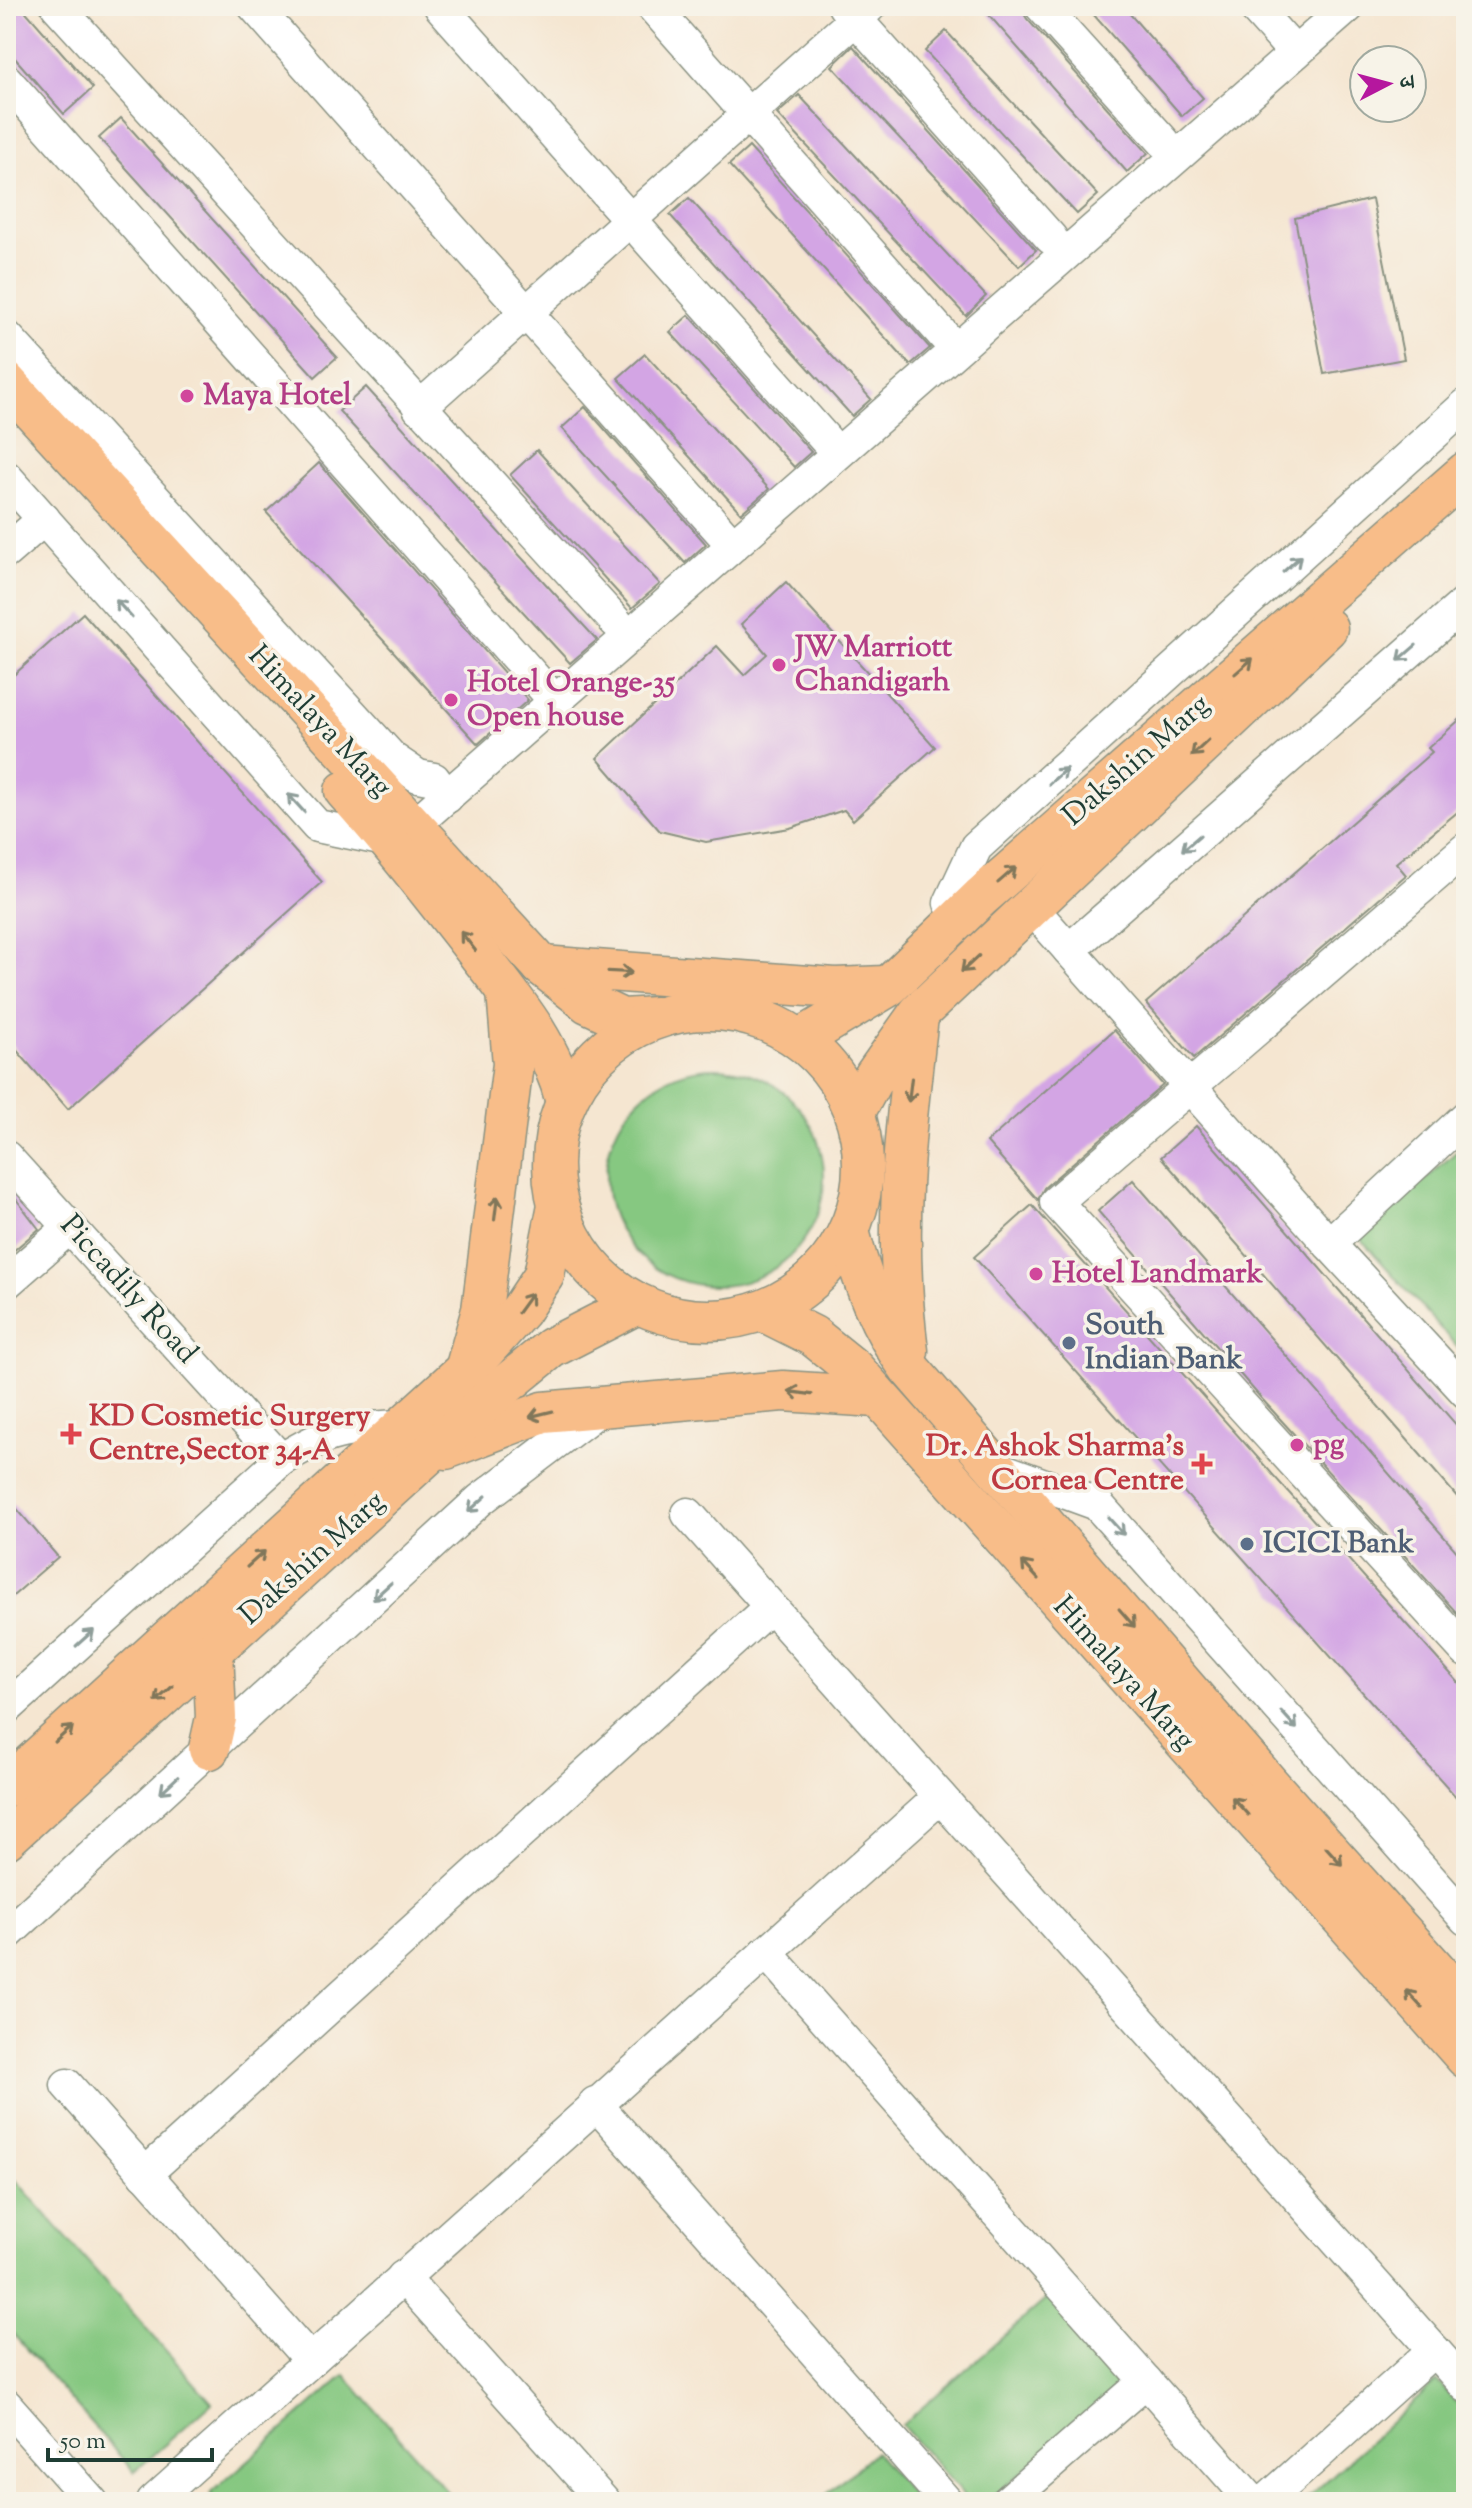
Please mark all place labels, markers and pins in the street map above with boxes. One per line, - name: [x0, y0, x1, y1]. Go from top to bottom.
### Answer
- place label: Maya Hotel: [203, 375, 352, 418]
- marker: Maya Hotel: [178, 387, 196, 405]
- place label: JW Marriott Chandigarh: [793, 627, 953, 704]
- marker: JW Marriott Chandigarh: [770, 656, 788, 674]
- place label: Hotel Orange-35 Open house: [467, 662, 676, 739]
- marker: Hotel Orange-35 Open house: [442, 691, 460, 709]
- place label: Hotel Landmark: [1052, 1253, 1263, 1296]
- marker: Hotel Landmark: [1027, 1265, 1045, 1283]
- place label: South Indian Bank: [1085, 1305, 1243, 1382]
- marker: South Indian Bank: [1060, 1334, 1078, 1352]
- place label: KD Cosmetic Surgery Centre,Sector 34-A: [89, 1396, 370, 1473]
- marker: KD Cosmetic Surgery Centre,Sector 34-A: [60, 1423, 82, 1445]
- place label: pg: [1313, 1424, 1345, 1467]
- place label: Dr. Ashok Sharma's Cornea Centre: [926, 1426, 1184, 1503]
- marker: pg: [1288, 1436, 1306, 1454]
- marker: Dr. Ashok Sharma's Cornea Centre: [1191, 1453, 1213, 1475]
- place label: ICICI Bank: [1263, 1523, 1415, 1566]
- marker: ICICI Bank: [1238, 1535, 1256, 1553]

